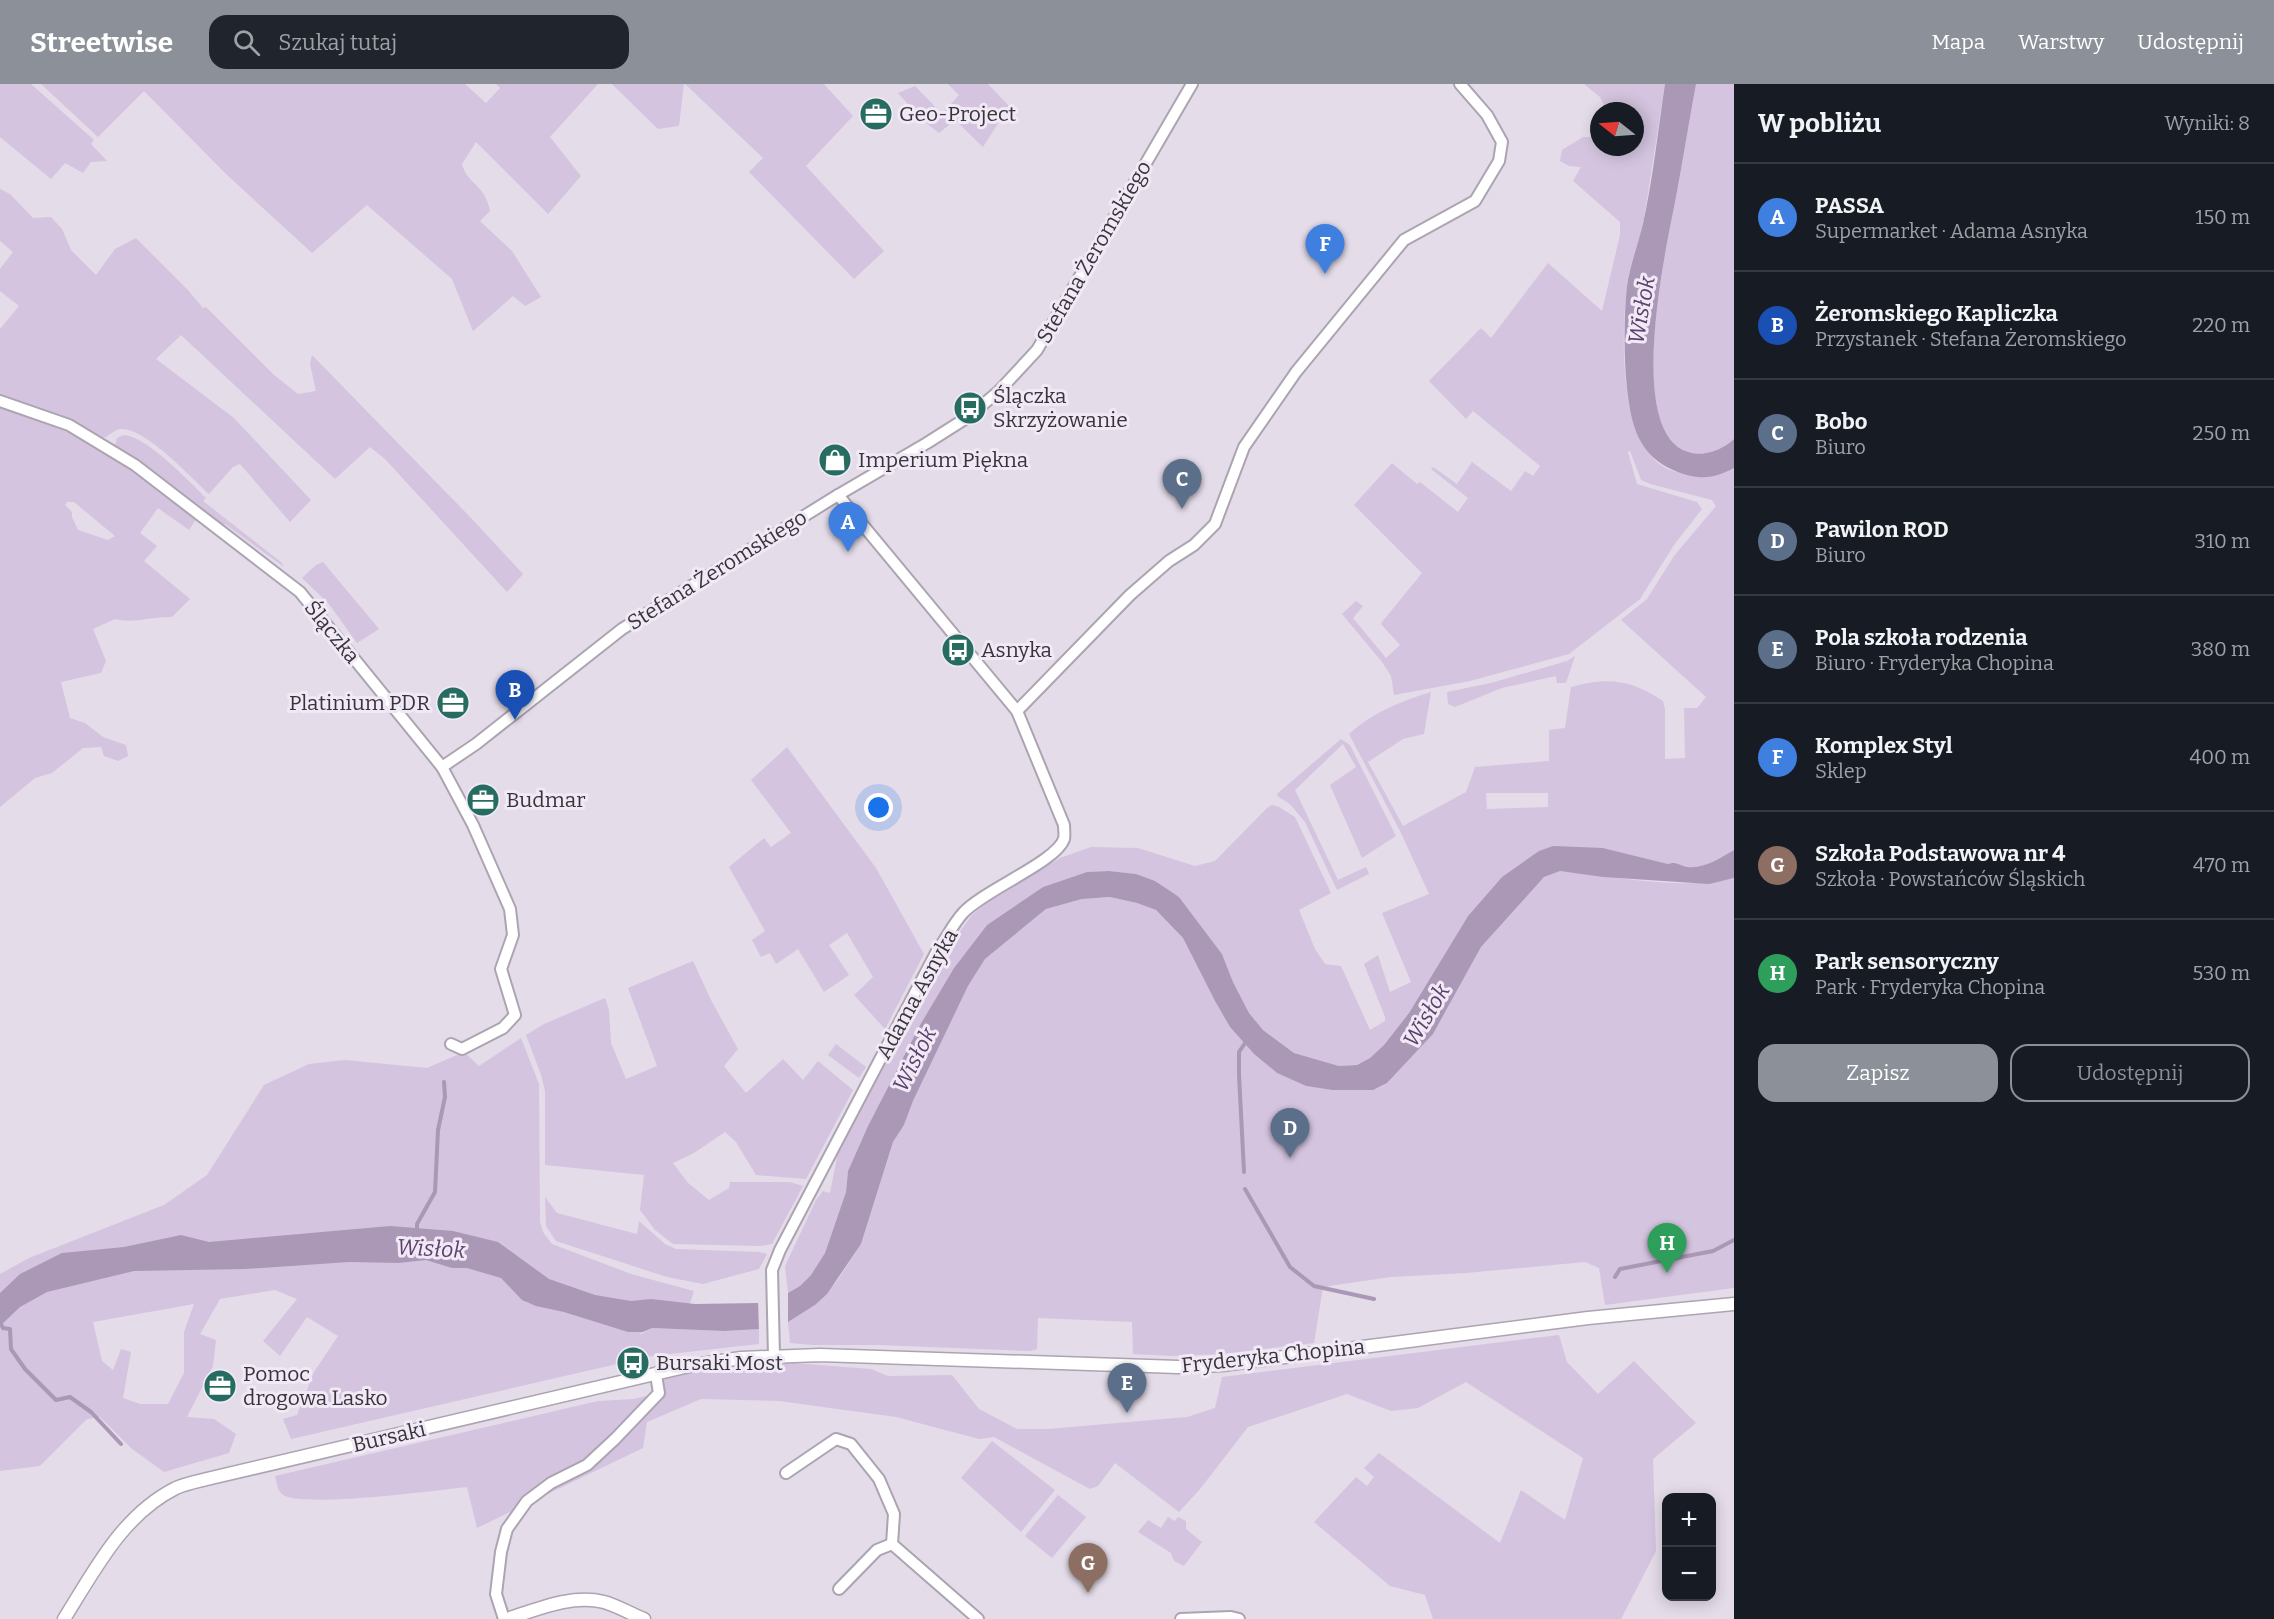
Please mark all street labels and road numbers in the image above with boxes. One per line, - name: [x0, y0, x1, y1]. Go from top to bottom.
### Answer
- street label: Stefana Żeromskiego: [1031, 156, 1157, 348]
- street label: Stefana Żeromskiego: [622, 504, 812, 636]
- street label: Ślączka: [299, 595, 366, 669]
- street label: Adama Asnyka: [871, 924, 964, 1064]
- street label: Fryderyka Chopina: [1180, 1333, 1367, 1379]
- street label: Bursaki: [350, 1416, 428, 1458]

